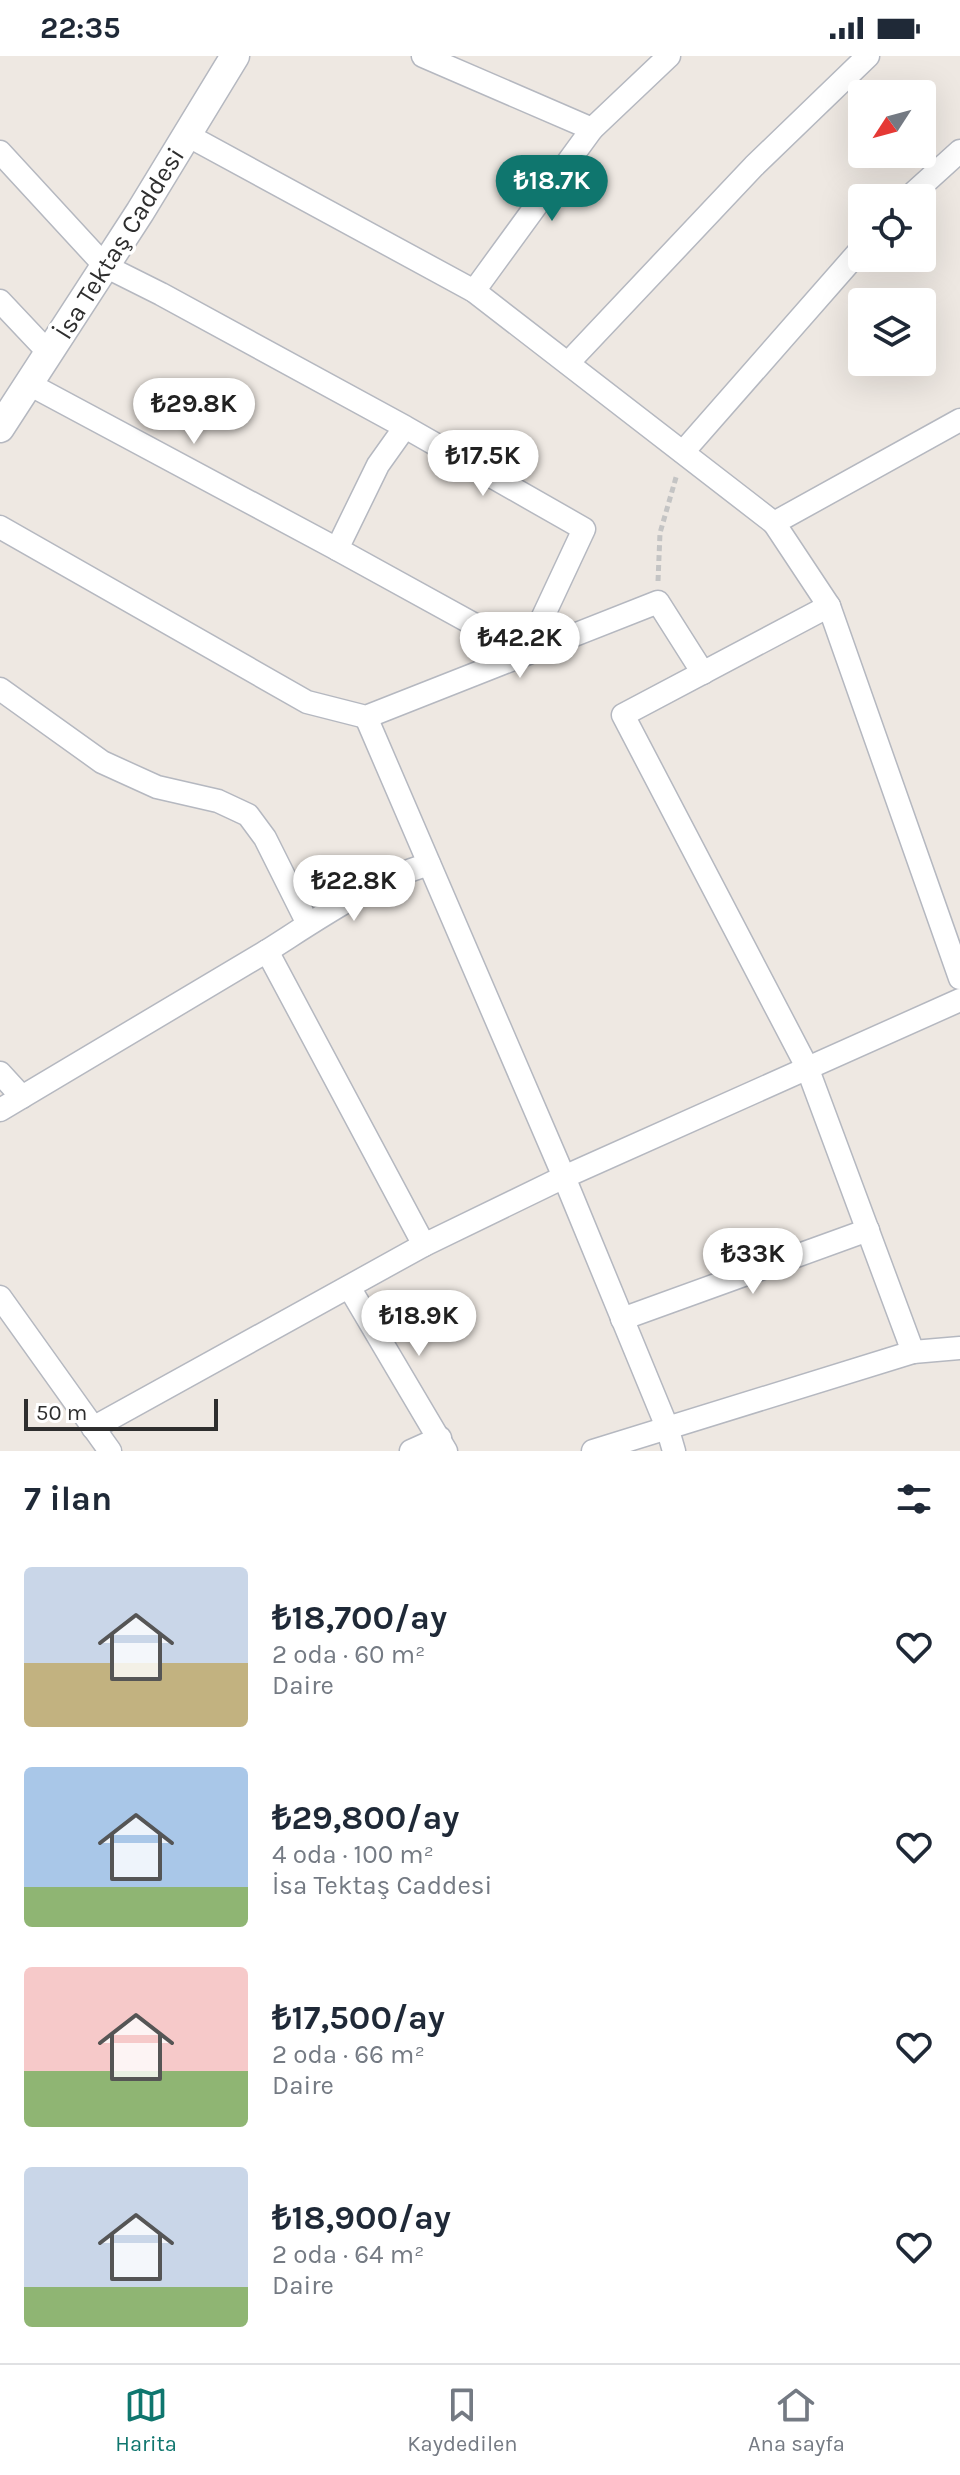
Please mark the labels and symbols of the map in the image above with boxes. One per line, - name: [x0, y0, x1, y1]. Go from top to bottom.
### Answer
- north arrow: [848, 80, 936, 168]
- street label: İsa Tektaş Caddesi: [48, 142, 191, 345]
- pin: ₺18.7K: [487, 155, 617, 223]
- pin: ₺29.8K: [129, 378, 259, 446]
- pin: ₺17.5K: [418, 430, 548, 498]
- pin: ₺42.2K: [455, 612, 585, 680]
- pin: ₺22.8K: [289, 855, 419, 923]
- pin: ₺33K: [706, 1228, 800, 1296]
- pin: ₺18.9K: [354, 1290, 484, 1358]
- scale bar: [24, 1395, 218, 1431]

